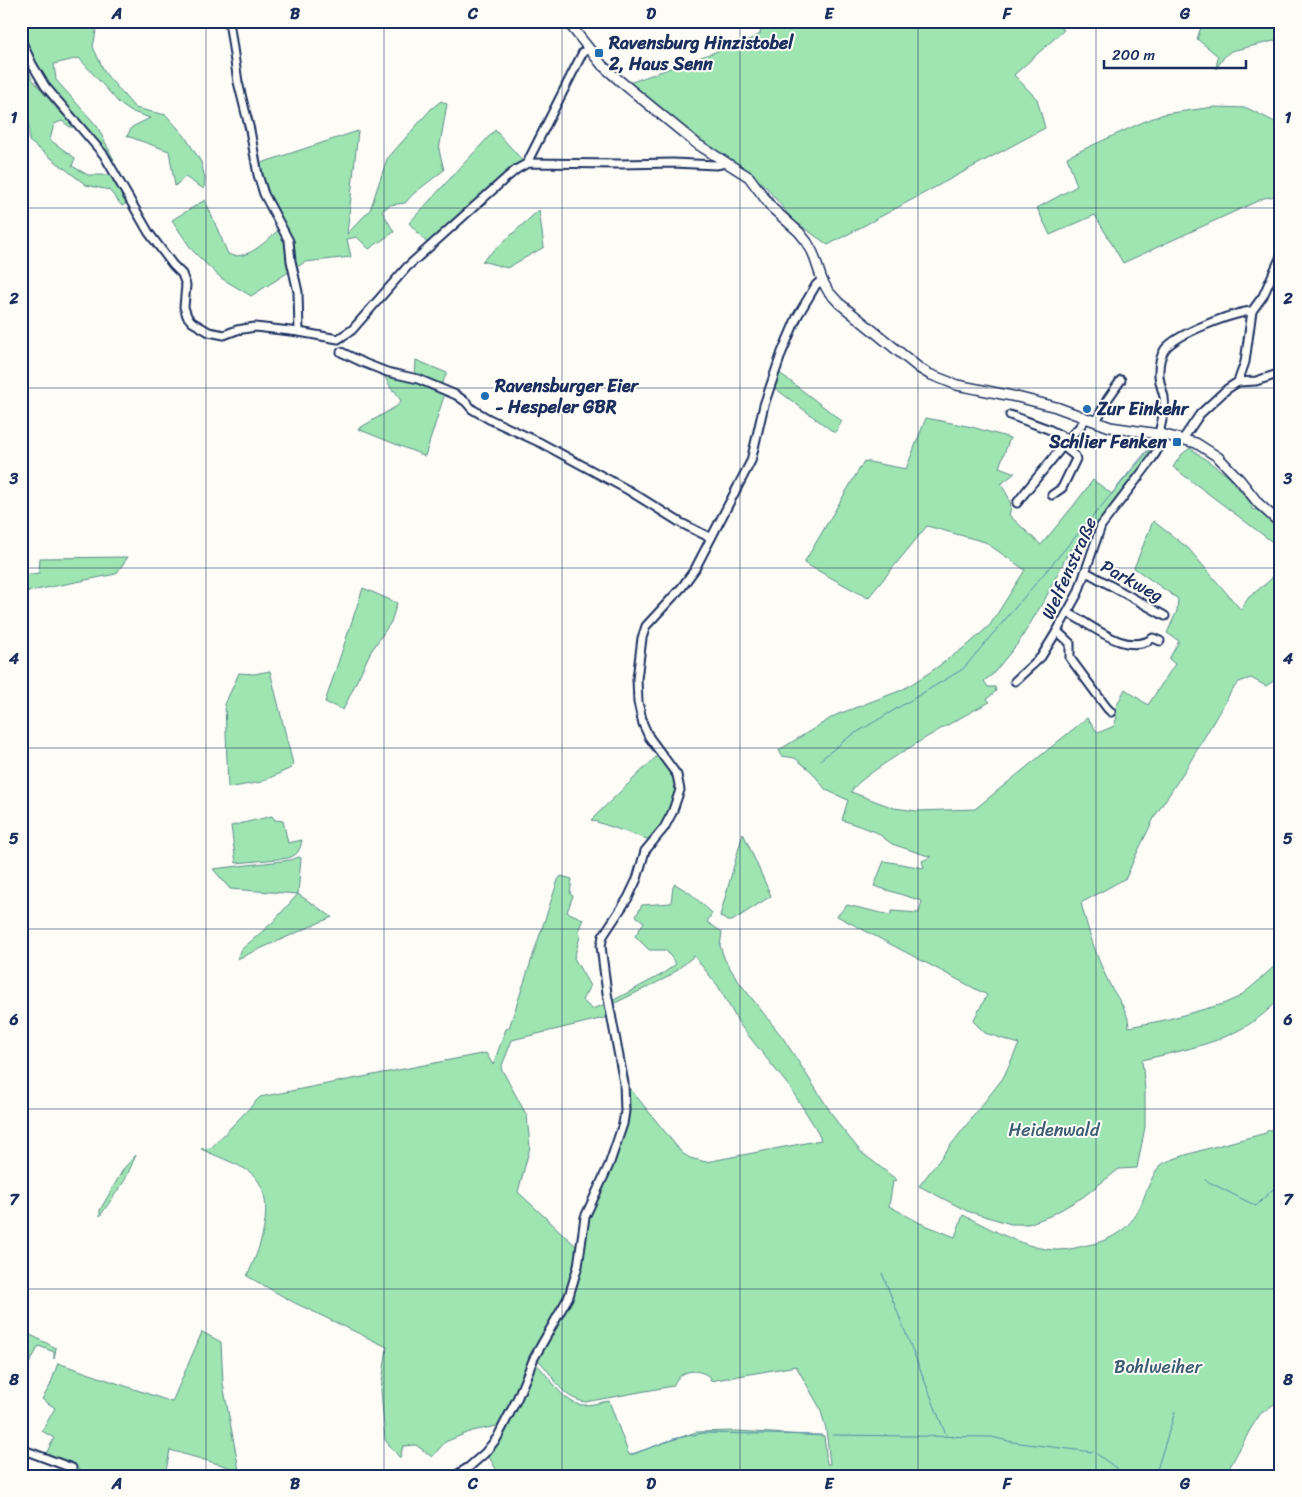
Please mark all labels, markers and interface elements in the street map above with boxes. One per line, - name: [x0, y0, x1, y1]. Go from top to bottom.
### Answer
- text: A: [111, 0, 122, 28]
- text: B: [290, 0, 301, 28]
- text: C: [467, 0, 479, 28]
- text: D: [646, 0, 656, 28]
- text: E: [825, 0, 835, 28]
- text: F: [1002, 0, 1013, 28]
- text: G: [1179, 0, 1191, 28]
- place label: Ravensburg Hinzistobel 2, Haus Senn: [608, 27, 794, 80]
- scale bar: [1104, 38, 1247, 70]
- text: 200 m: [1112, 42, 1156, 68]
- marker: Ravensburg Hinzistobel 2, Haus Senn: [593, 47, 605, 59]
- text: 1: [11, 103, 18, 132]
- text: 1: [1285, 103, 1292, 132]
- text: 2: [8, 284, 19, 313]
- text: 2: [1282, 284, 1293, 313]
- place label: Ravensburger Eier - Hespeler GBR: [494, 370, 640, 423]
- marker: Ravensburger Eier - Hespeler GBR: [479, 390, 491, 402]
- place label: Zur Einkehr: [1096, 393, 1190, 425]
- marker: Zur Einkehr: [1081, 403, 1093, 415]
- place label: Schlier Fenken: [1048, 426, 1167, 458]
- marker: Schlier Fenken: [1171, 436, 1183, 448]
- text: 3: [9, 464, 19, 493]
- text: 3: [1283, 464, 1293, 493]
- street label: Welfenstraße: [1032, 512, 1106, 624]
- street label: Parkweg: [1095, 551, 1169, 611]
- text: 4: [8, 644, 19, 673]
- text: 4: [1282, 644, 1293, 673]
- text: 5: [9, 824, 19, 853]
- text: 5: [1283, 824, 1293, 853]
- text: 6: [8, 1005, 19, 1034]
- text: 6: [1282, 1005, 1293, 1034]
- park label: Heidenwald: [1009, 1114, 1101, 1146]
- text: 7: [9, 1185, 20, 1214]
- text: 7: [1283, 1185, 1294, 1214]
- park label: Bohlweiher: [1114, 1351, 1204, 1383]
- text: 8: [8, 1365, 19, 1394]
- text: 8: [1282, 1365, 1293, 1394]
- text: A: [111, 1469, 122, 1497]
- text: B: [290, 1469, 301, 1497]
- text: C: [467, 1469, 479, 1497]
- text: D: [646, 1469, 656, 1497]
- text: E: [825, 1469, 835, 1497]
- text: F: [1002, 1469, 1013, 1497]
- text: G: [1179, 1469, 1191, 1497]

